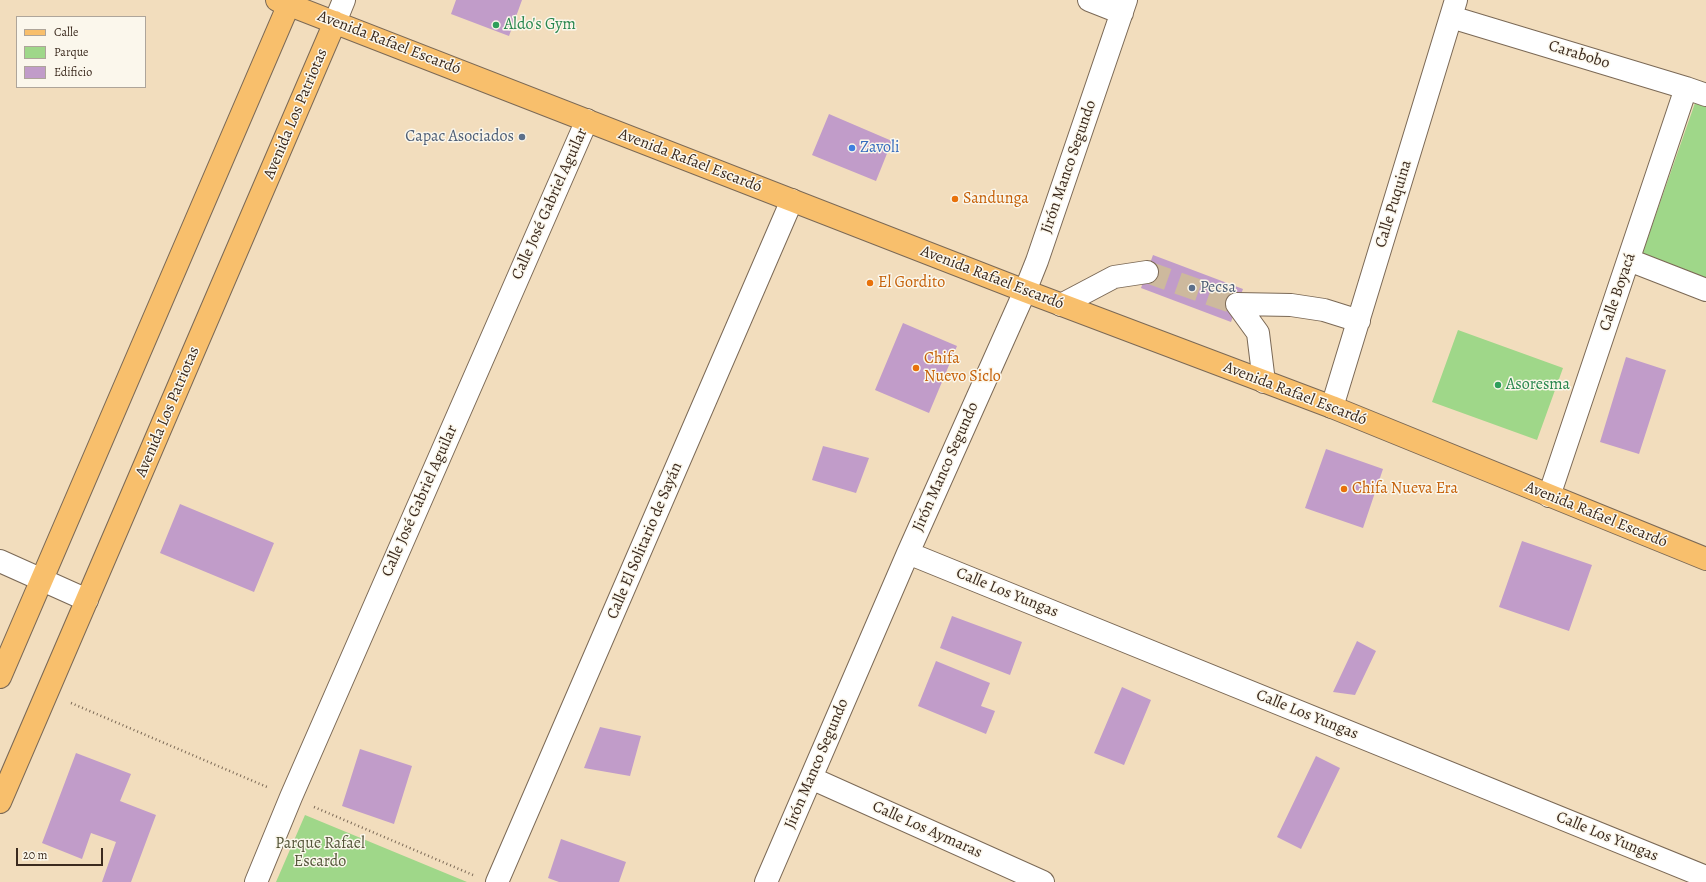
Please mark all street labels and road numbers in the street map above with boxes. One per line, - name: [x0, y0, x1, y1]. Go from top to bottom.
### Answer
- street label: Avenida Rafael Escardó: [315, 7, 463, 79]
- street label: Carabobo: [1546, 37, 1612, 73]
- street label: Avenida Los Patriotas: [260, 46, 332, 182]
- street label: Jirón Manco Segundo: [1037, 98, 1101, 236]
- street label: Calle José Gabriel Aguilar: [508, 125, 592, 283]
- street label: Avenida Rafael Escardó: [616, 125, 764, 197]
- street label: Calle Puquina: [1372, 158, 1416, 250]
- street label: Avenida Rafael Escardó: [918, 242, 1066, 314]
- street label: Calle Boyacá: [1596, 251, 1640, 333]
- street label: Avenida Los Patriotas: [132, 344, 204, 480]
- street label: Avenida Rafael Escardó: [1221, 358, 1369, 430]
- street label: Jirón Manco Segundo: [909, 399, 983, 535]
- street label: Calle José Gabriel Aguilar: [378, 422, 462, 580]
- street label: Calle El Solitario de Sayán: [603, 460, 687, 622]
- street label: Avenida Rafael Escardó: [1522, 478, 1670, 552]
- street label: Calle Los Yungas: [953, 564, 1061, 622]
- street label: Calle Los Yungas: [1253, 686, 1361, 744]
- street label: Jirón Manco Segundo: [781, 696, 853, 832]
- street label: Calle Los Aymaras: [869, 797, 985, 863]
- street label: Calle Los Yungas: [1553, 808, 1661, 866]

